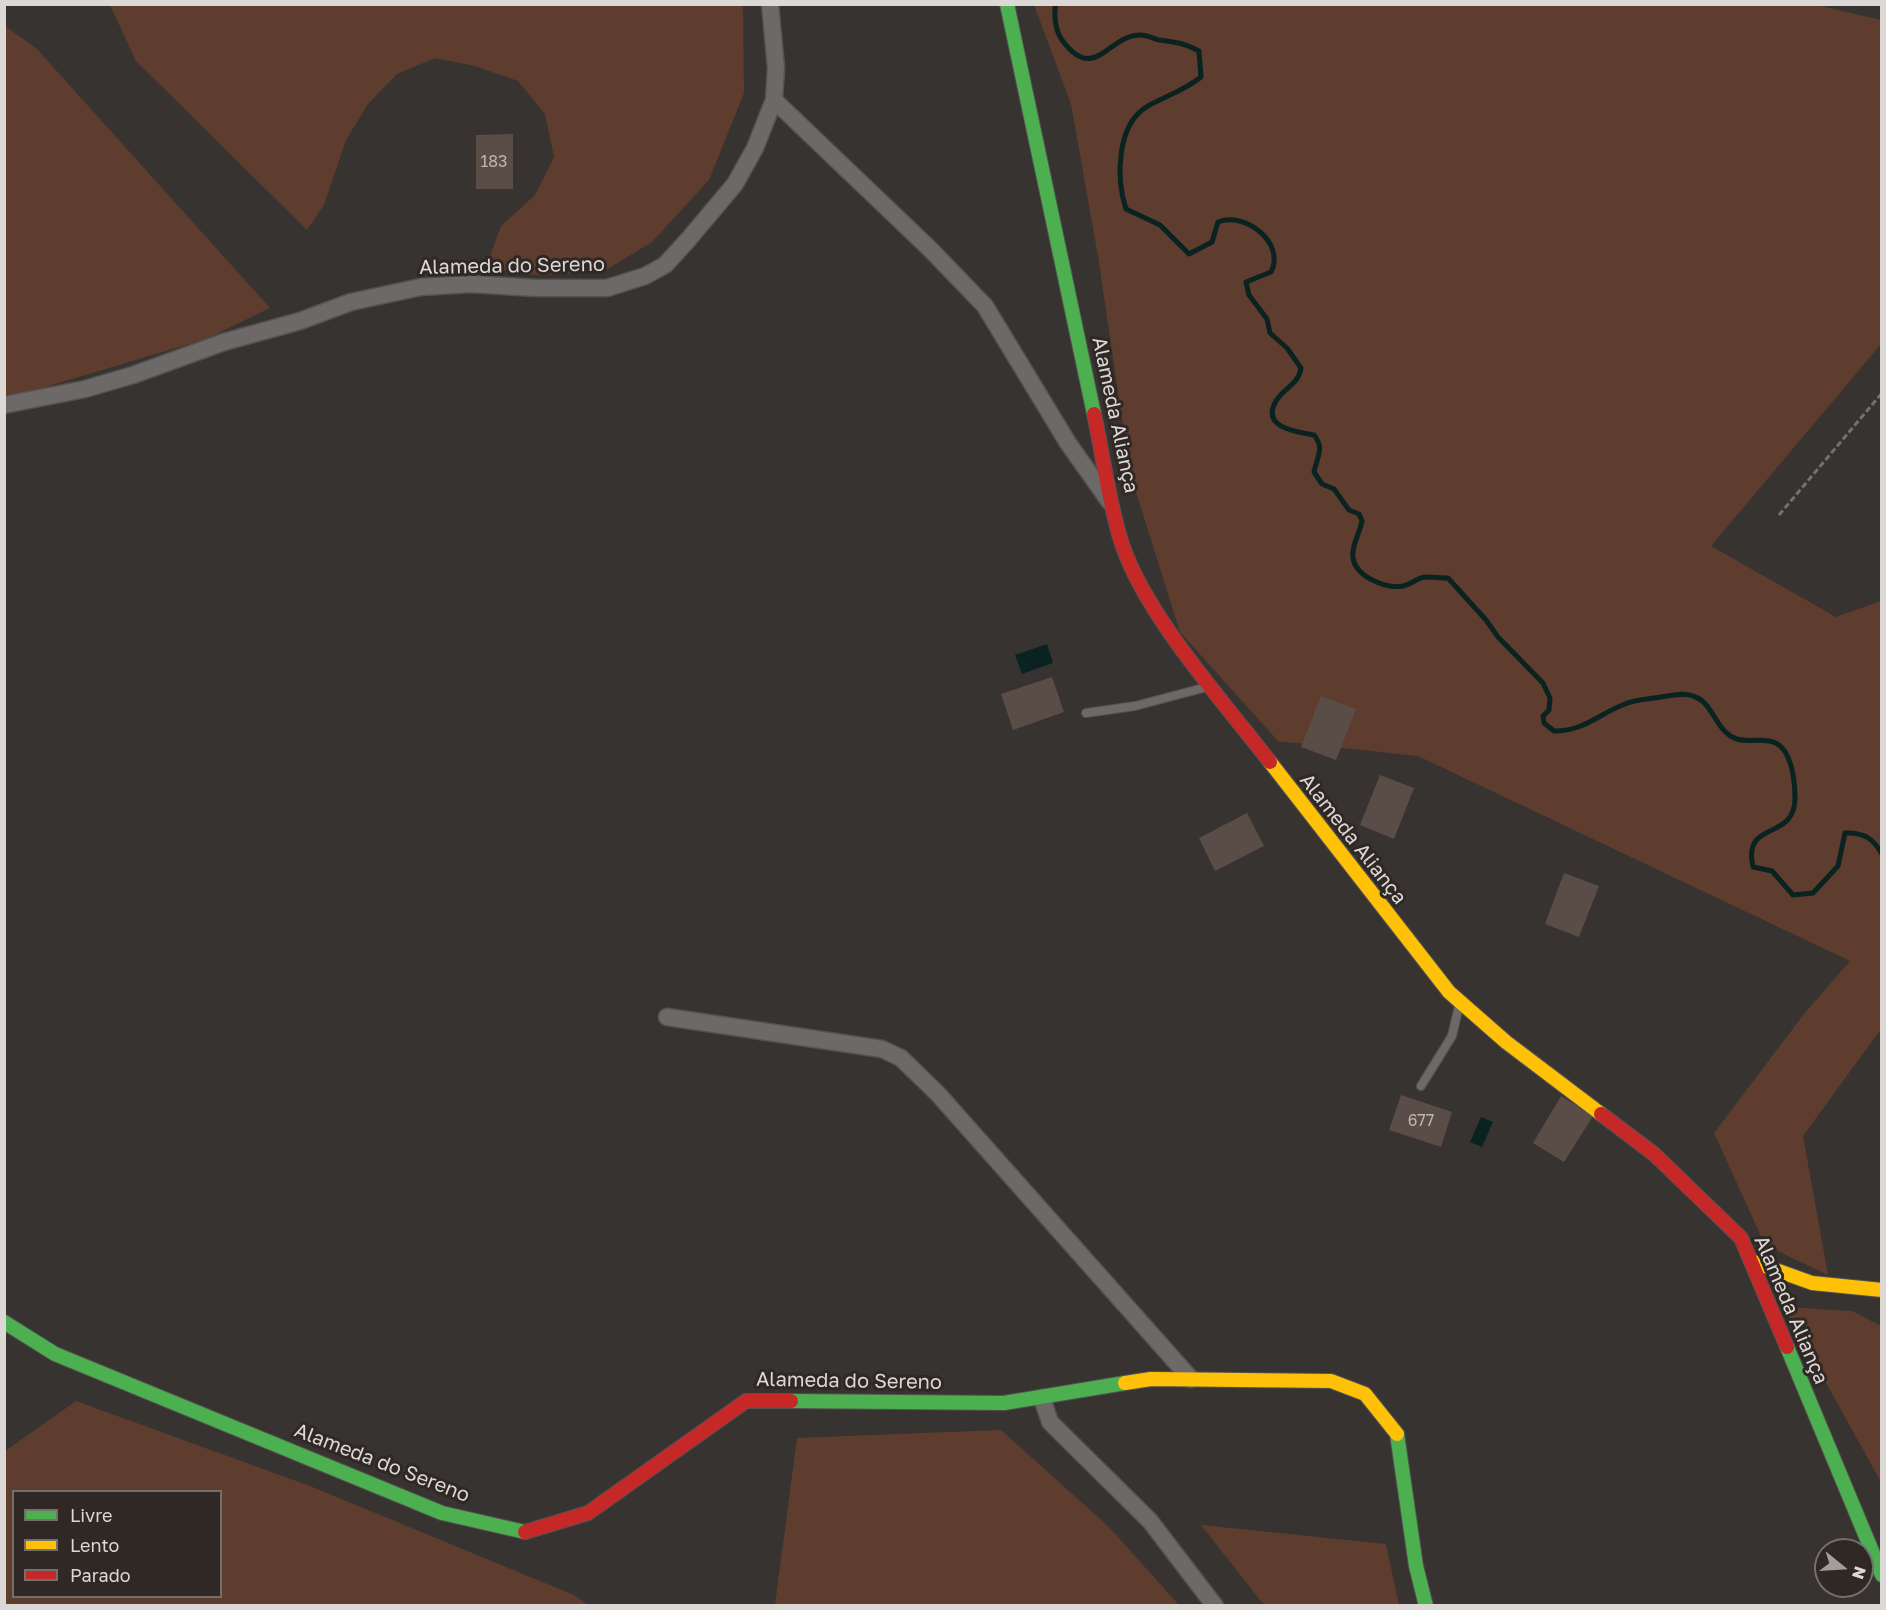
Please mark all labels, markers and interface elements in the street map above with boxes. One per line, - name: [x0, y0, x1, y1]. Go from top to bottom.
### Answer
- house number: 183: [481, 152, 507, 172]
- street label: Alameda do Sereno: [419, 252, 605, 280]
- street label: Alameda Aliança: [1087, 335, 1143, 495]
- street label: Alameda Aliança: [1295, 769, 1411, 909]
- house number: 677: [1408, 1111, 1434, 1131]
- street label: Alameda Aliança: [1749, 1232, 1833, 1388]
- street label: Alameda do Sereno: [756, 1367, 942, 1395]
- street label: Alameda do Sereno: [291, 1419, 473, 1507]
- legend: [12, 1490, 222, 1598]
- text: Livre: [70, 1504, 112, 1526]
- text: Lento: [70, 1534, 119, 1556]
- north arrow: [1814, 1538, 1874, 1598]
- text: Parado: [70, 1564, 131, 1586]
- text: N: [1848, 1564, 1871, 1582]

